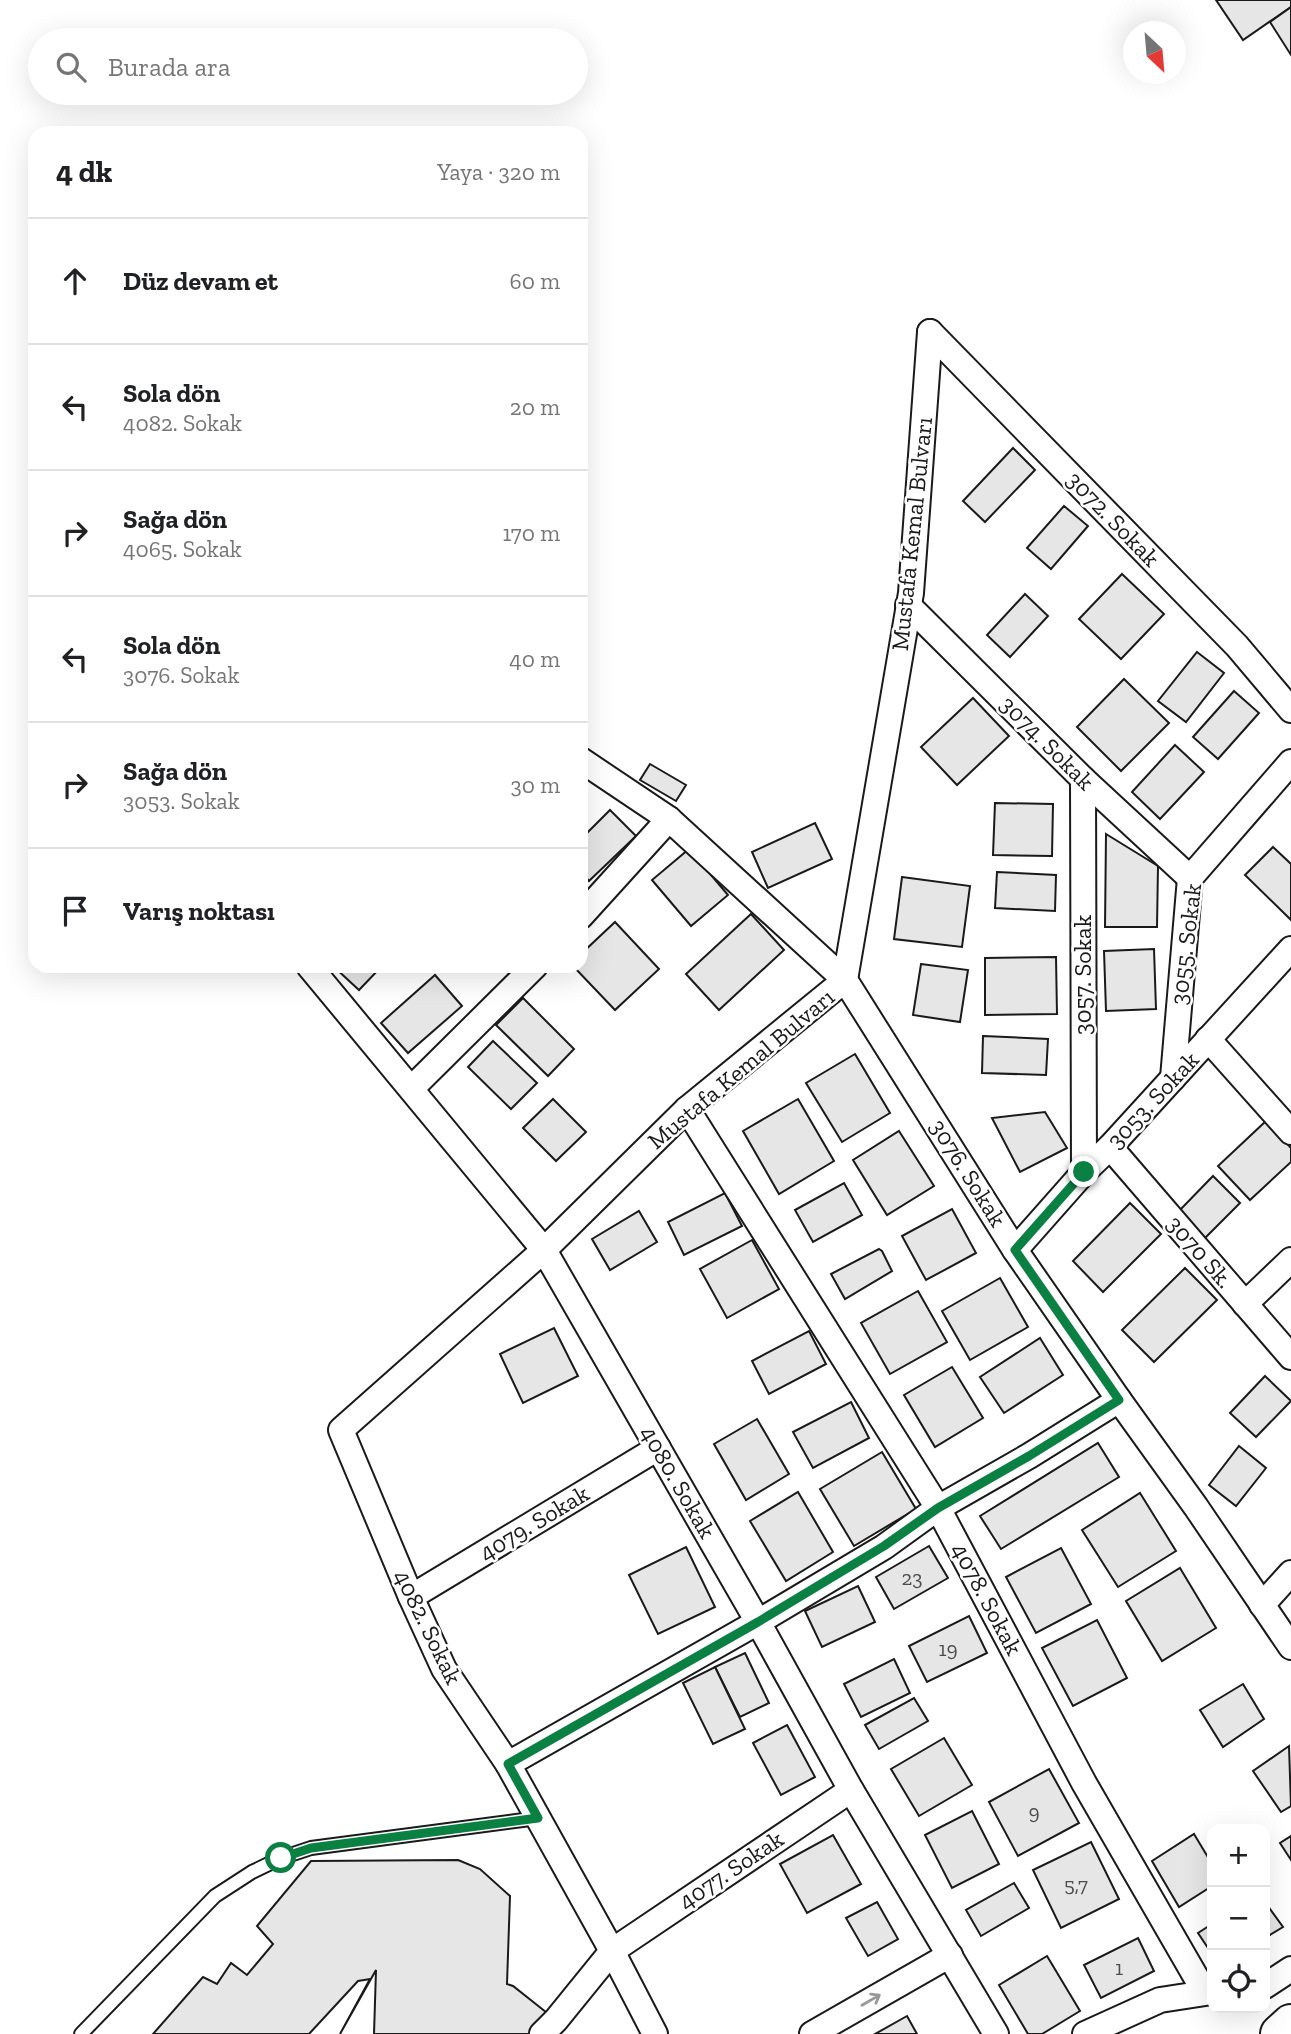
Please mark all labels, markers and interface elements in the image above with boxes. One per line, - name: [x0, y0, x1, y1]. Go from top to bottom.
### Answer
- north arrow: [1123, 21, 1186, 84]
- search box: [28, 28, 588, 105]
- icon: search: [52, 48, 90, 86]
- text: Burada ara: [108, 51, 231, 83]
- text: 4 dk: [56, 154, 112, 190]
- text: Yaya · 320 m: [437, 158, 560, 186]
- icon: ahead: [56, 262, 94, 300]
- text: Düz devam et: [123, 265, 278, 297]
- text: 60 m: [509, 267, 560, 295]
- text: Sola dön: [123, 377, 220, 409]
- icon: left: [56, 388, 94, 426]
- text: 20 m: [510, 393, 560, 421]
- text: 4082. Sokak: [123, 409, 242, 437]
- street label: Mustafa Kemal Bulvarı: [885, 415, 938, 652]
- street label: 3072. Sokak: [1061, 465, 1166, 573]
- text: Sağa dön: [123, 503, 227, 535]
- icon: right: [56, 514, 94, 552]
- text: 170 m: [502, 519, 560, 547]
- text: 4065. Sokak: [123, 535, 242, 563]
- text: Sola dön: [123, 629, 220, 661]
- icon: left: [56, 640, 94, 678]
- text: 40 m: [509, 645, 560, 673]
- text: 3076. Sokak: [123, 661, 239, 689]
- street label: 3074. Sokak: [994, 689, 1101, 796]
- text: Sağa dön: [123, 755, 227, 787]
- icon: right: [56, 766, 94, 804]
- text: 30 m: [510, 771, 560, 799]
- text: 3053. Sokak: [123, 787, 240, 815]
- street label: 3055. Sokak: [1164, 881, 1207, 1006]
- icon: arrive: [56, 892, 94, 930]
- text: Varış noktası: [123, 895, 275, 927]
- street label: 3057. Sokak: [1068, 914, 1097, 1035]
- street label: Mustafa Kemal Bulvarı: [641, 982, 840, 1155]
- street label: 3053. Sokak: [1101, 1045, 1205, 1154]
- street label: 3076. Sokak: [924, 1114, 1013, 1232]
- route end: [1068, 1156, 1099, 1187]
- street label: 3070 Sk.: [1161, 1210, 1240, 1294]
- street label: 4080. Sokak: [635, 1420, 723, 1544]
- street label: 4079. Sokak: [474, 1478, 594, 1567]
- street label: 4078. Sokak: [946, 1538, 1029, 1660]
- street label: 4082. Sokak: [388, 1565, 469, 1689]
- house number: 23: [901, 1565, 923, 1590]
- house number: 19: [938, 1636, 958, 1661]
- house number: 9: [1028, 1799, 1040, 1824]
- street label: 4077. Sokak: [673, 1824, 789, 1915]
- map controls: [1207, 1824, 1270, 2013]
- button: +: [1207, 1824, 1270, 1887]
- route start: [265, 1842, 296, 1873]
- house number: 5,7: [1064, 1872, 1088, 1897]
- button: −: [1207, 1887, 1270, 1950]
- button: locate: [1207, 1950, 1270, 2013]
- house number: 1: [1115, 1955, 1123, 1980]
- one-way arrow: [861, 1993, 881, 2007]

